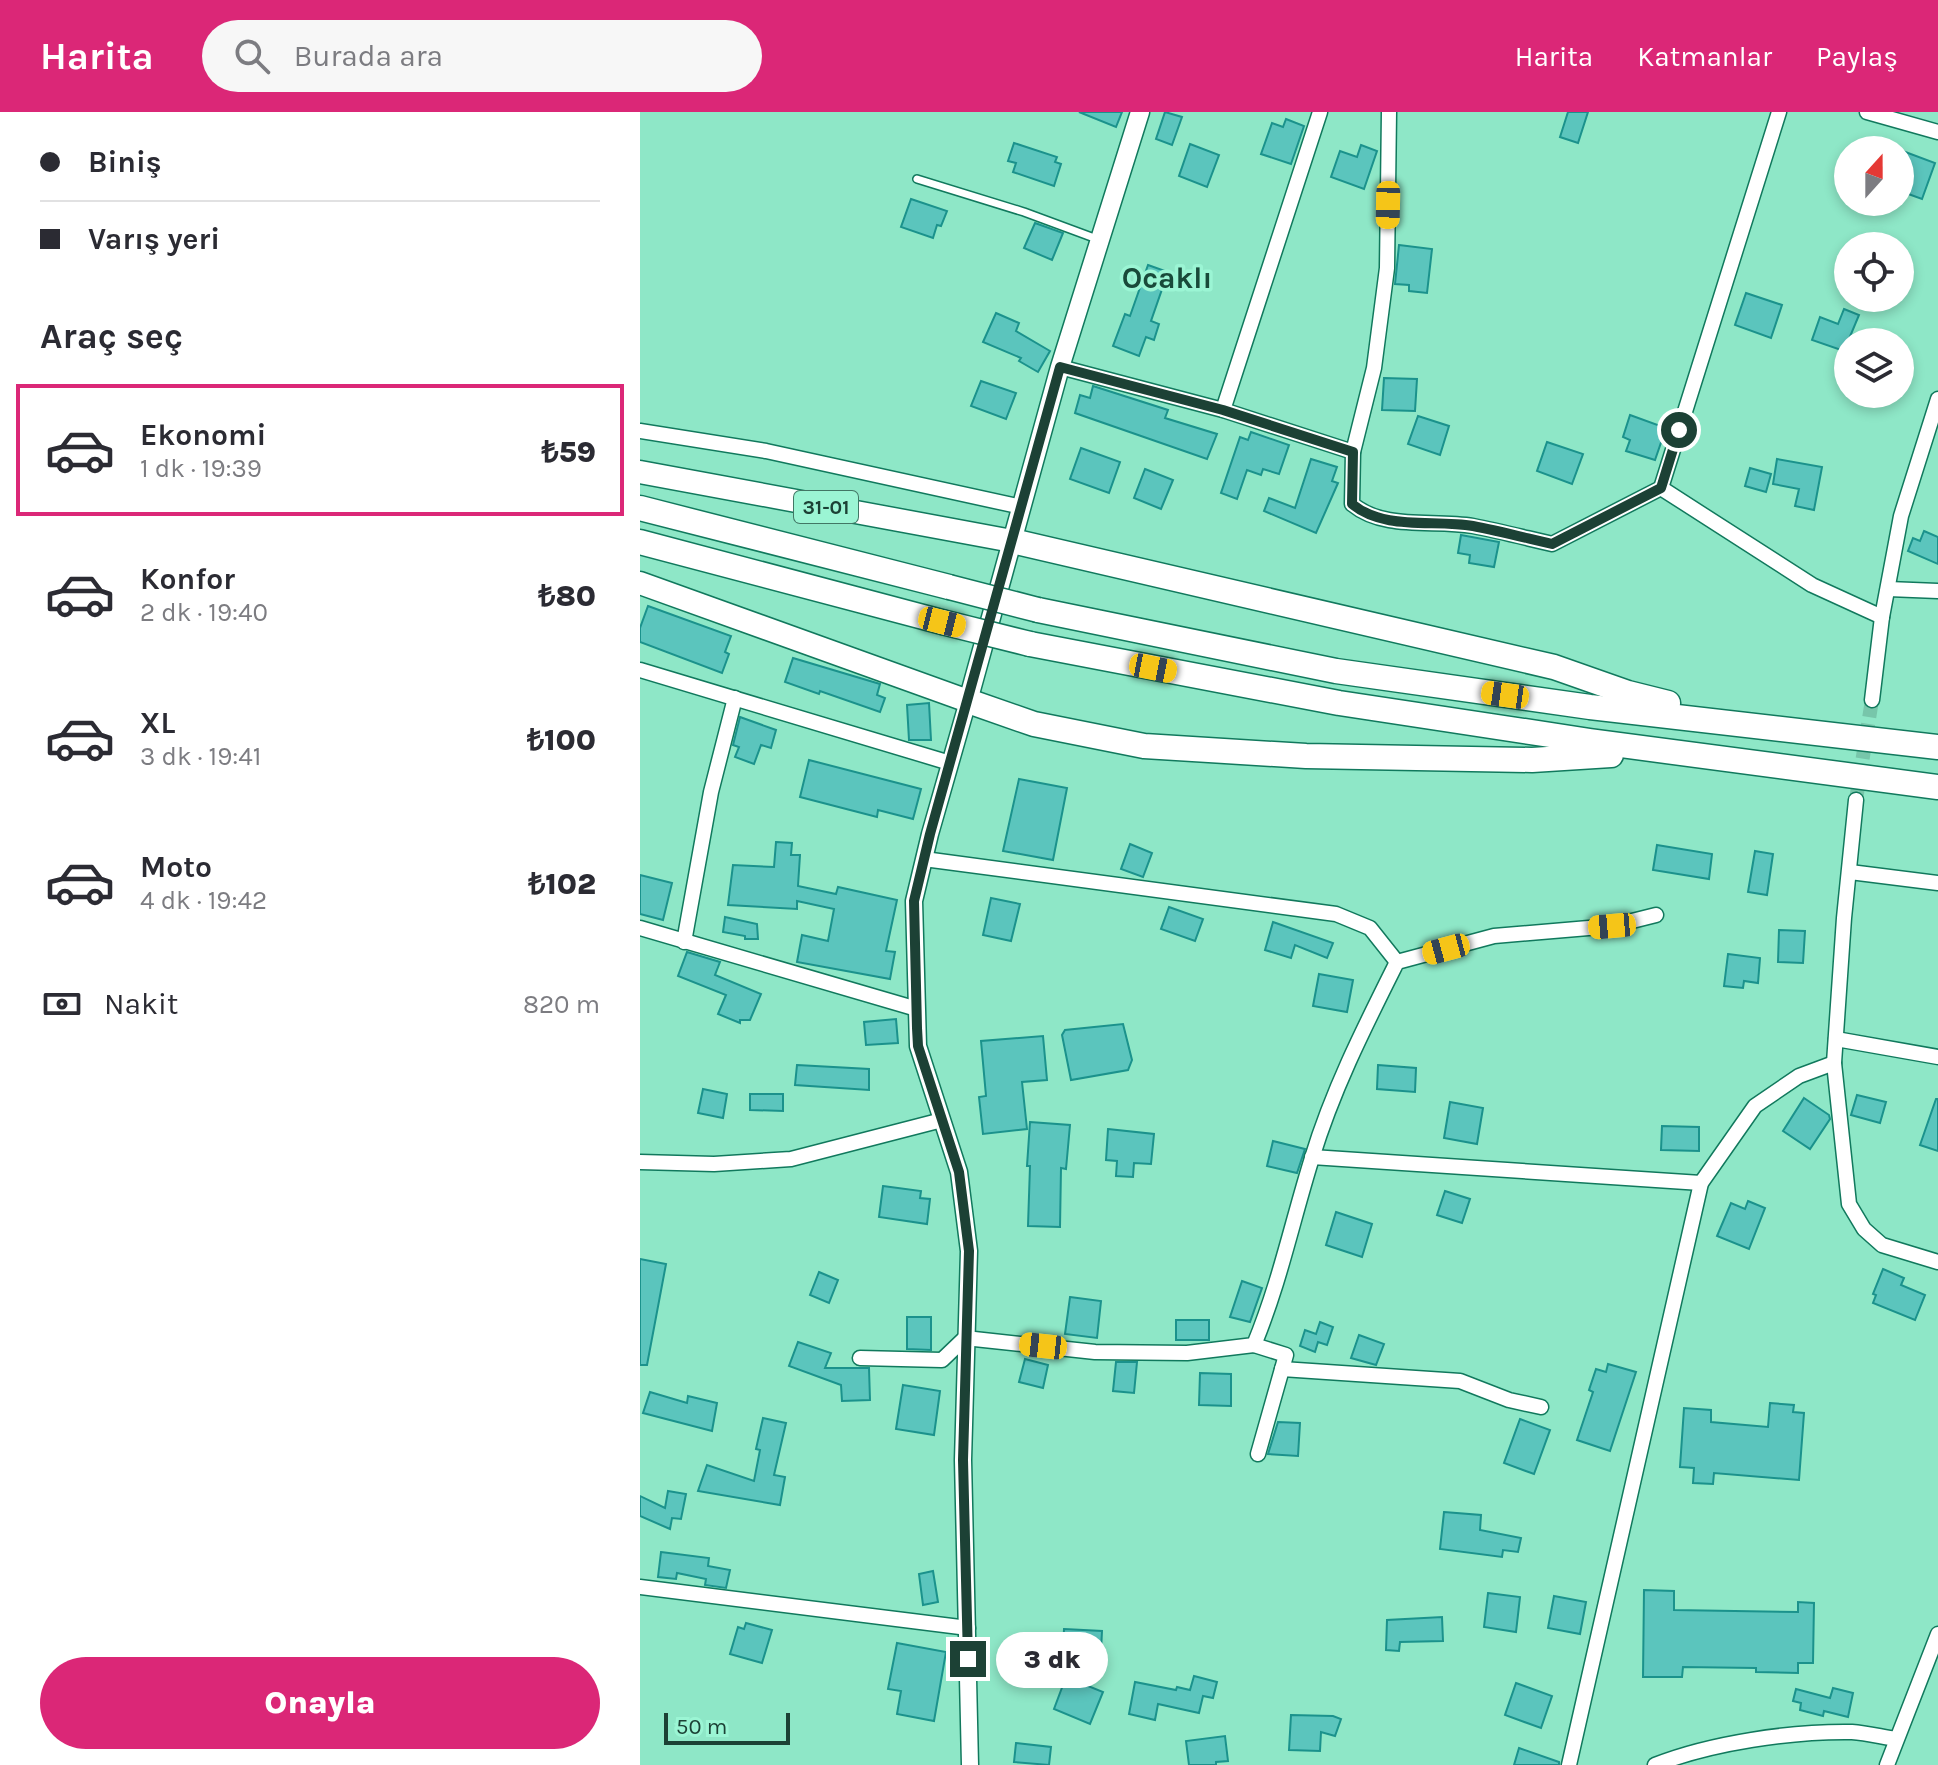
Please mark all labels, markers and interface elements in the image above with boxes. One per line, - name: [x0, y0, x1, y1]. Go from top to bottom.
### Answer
- search box: [202, 20, 762, 92]
- text: Harita: [40, 34, 154, 79]
- icon: search: [230, 34, 274, 78]
- text: Burada ara: [294, 38, 443, 74]
- text: Harita: [1515, 40, 1593, 73]
- text: Katmanlar: [1637, 40, 1772, 73]
- text: Paylaş: [1816, 40, 1898, 73]
- north arrow: [1834, 136, 1914, 216]
- map controls: [1834, 136, 1914, 408]
- text: Biniş: [88, 144, 162, 180]
- car: [1376, 181, 1400, 229]
- text: Varış yeri: [88, 221, 220, 257]
- button: locate: [1834, 232, 1914, 312]
- district label: Ocaklı: [1122, 260, 1212, 296]
- text: Araç seç: [40, 315, 183, 357]
- button: layers: [1834, 328, 1914, 408]
- route start: [1661, 412, 1697, 448]
- icon: car: [44, 414, 116, 486]
- text: Ekonomi: [140, 417, 266, 453]
- text: ₺59: [542, 434, 596, 470]
- text: 1 dk · 19:39: [140, 453, 262, 484]
- road number: 31-01: [794, 491, 858, 523]
- icon: car: [44, 558, 116, 630]
- text: Konfor: [140, 561, 235, 597]
- text: ₺80: [538, 578, 596, 614]
- text: 2 dk · 19:40: [140, 597, 268, 628]
- car: [916, 605, 968, 639]
- car: [1127, 652, 1179, 684]
- car: [1480, 680, 1530, 710]
- icon: car: [44, 702, 116, 774]
- text: XL: [140, 705, 175, 741]
- text: ₺100: [527, 722, 596, 758]
- text: 3 dk · 19:41: [140, 741, 261, 772]
- icon: car: [44, 846, 116, 918]
- text: Moto: [140, 849, 212, 885]
- text: ₺102: [528, 866, 596, 902]
- text: 4 dk · 19:42: [140, 885, 267, 916]
- car: [1587, 912, 1637, 940]
- car: [1420, 931, 1472, 967]
- icon: cash: [40, 982, 84, 1026]
- text: Nakit: [104, 986, 178, 1022]
- text: 820 m: [523, 989, 600, 1020]
- car: [1018, 1332, 1068, 1360]
- callout: 3 dk: [996, 1631, 1108, 1687]
- route end: [950, 1641, 986, 1677]
- text: 3 dk: [1024, 1644, 1080, 1675]
- button: Onayla: [40, 1657, 600, 1749]
- scale bar: [664, 1709, 790, 1745]
- text: 50 m: [676, 1714, 727, 1740]

